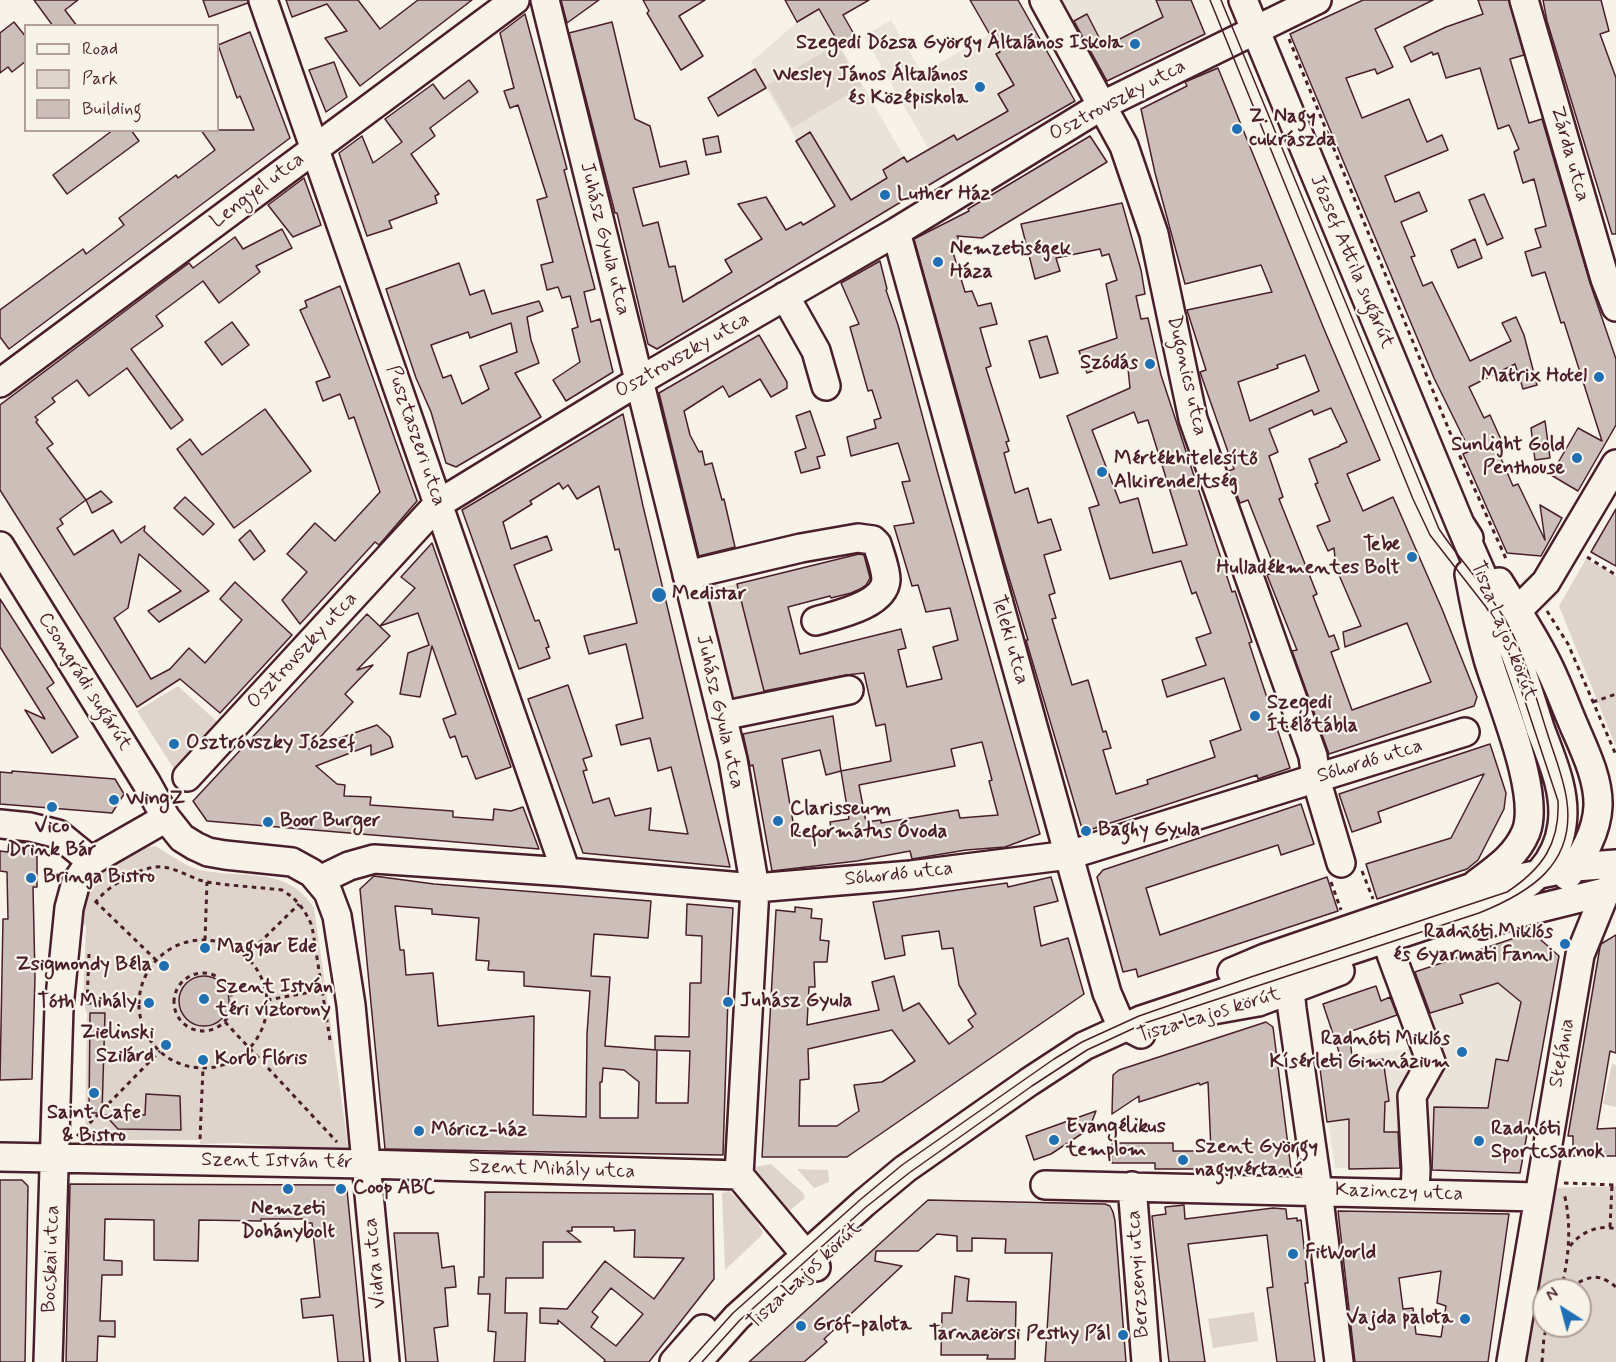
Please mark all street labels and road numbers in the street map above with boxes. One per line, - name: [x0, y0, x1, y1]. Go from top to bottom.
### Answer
- street label: Osztrovszky utca: [1046, 55, 1190, 147]
- street label: Zárda utca: [1544, 104, 1594, 204]
- street label: Lengyel utca: [206, 148, 310, 234]
- street label: Juhász Gyula utca: [573, 160, 635, 318]
- street label: József Attila sugárút: [1304, 172, 1398, 352]
- street label: Osztrovszky utca: [612, 308, 754, 404]
- street label: Dugonics utca: [1161, 314, 1211, 438]
- street label: Pusztaszeri utca: [380, 362, 450, 510]
- street label: Tisza Lajos körút: [1464, 558, 1542, 704]
- street label: Osztrovszky utca: [243, 588, 363, 714]
- street label: Teleki utca: [985, 593, 1033, 687]
- street label: Csongrádi sugárút: [32, 608, 136, 756]
- street label: Juhász Gyula utca: [690, 633, 748, 791]
- street label: Sóhordó utca: [1314, 735, 1426, 789]
- street label: Sóhordó utca: [844, 857, 954, 893]
- street label: Tisza Lajos körút: [1135, 983, 1283, 1049]
- street label: Stefánia: [1545, 1016, 1581, 1090]
- street label: Szent István tér: [201, 1149, 353, 1175]
- street label: Szent Mihály utca: [469, 1155, 635, 1185]
- street label: Kazinczy utca: [1335, 1179, 1463, 1207]
- street label: Bocskai utca: [38, 1205, 66, 1313]
- street label: Berzsenyi utca: [1123, 1209, 1155, 1339]
- street label: Vidra utca: [359, 1216, 393, 1310]
- street label: Tisza Lajos körút: [743, 1217, 867, 1335]

